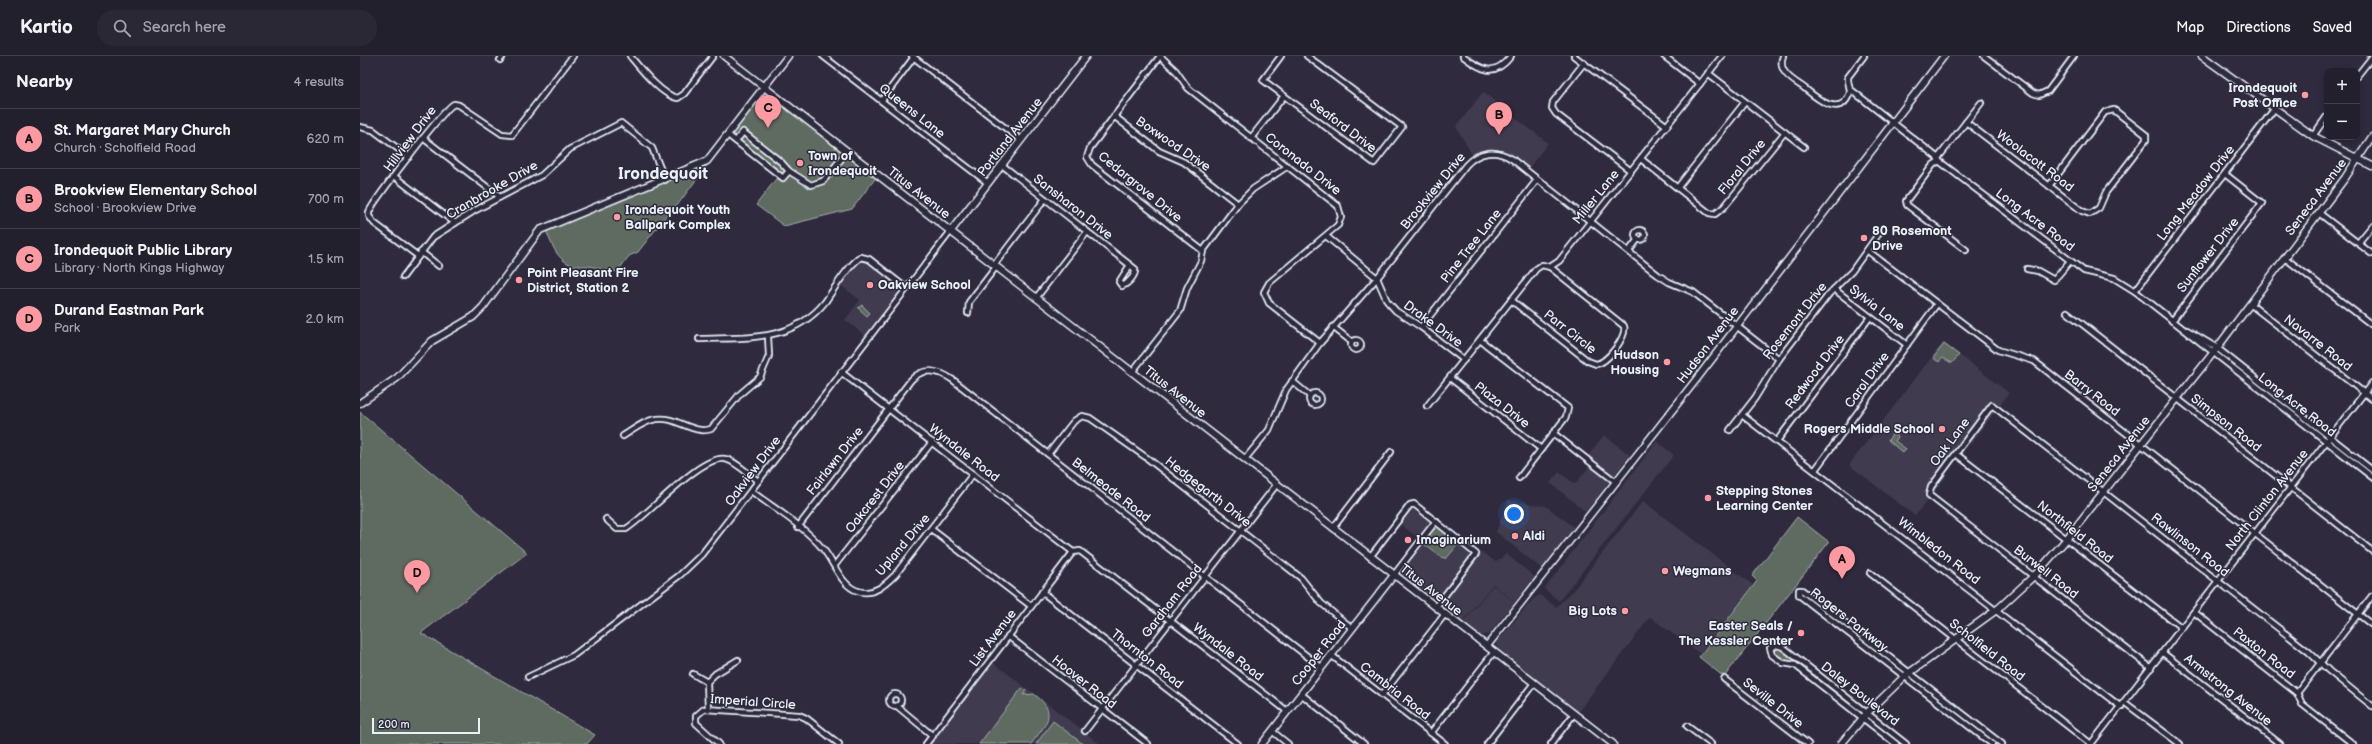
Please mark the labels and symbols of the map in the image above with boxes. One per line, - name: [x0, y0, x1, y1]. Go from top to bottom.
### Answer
- street label: Queens Lane: [876, 80, 948, 142]
- place label: Irondequoit Post Office: [2228, 80, 2298, 111]
- marker: Irondequoit Post Office: [2300, 90, 2310, 100]
- street label: Portland Avenue: [974, 94, 1046, 180]
- pin: C: [755, 95, 781, 128]
- street label: Seaford Drive: [1306, 96, 1380, 157]
- pin: B: [1486, 102, 1512, 135]
- street label: Hillview Drive: [380, 103, 440, 175]
- street label: Boxwood Drive: [1133, 113, 1214, 175]
- street label: Woolacott Road: [1993, 127, 2077, 195]
- street label: Coronado Drive: [1262, 129, 1344, 199]
- street label: Floral Drive: [1715, 136, 1769, 198]
- street label: Long Meadow Drive: [2154, 142, 2238, 244]
- place label: Town of Irondequoit: [808, 148, 877, 179]
- street label: Cedargrove Drive: [1095, 148, 1185, 226]
- street label: Brookview Drive: [1397, 149, 1469, 233]
- street label: Seneca Avenue: [2282, 155, 2350, 239]
- street label: Cranbrooke Drive: [443, 157, 541, 223]
- marker: Town of Irondequoit: [795, 158, 805, 168]
- district label: Irondequoit: [618, 164, 708, 184]
- street label: Titus Avenue: [884, 164, 954, 223]
- street label: Miller Lane: [1569, 166, 1623, 227]
- street label: Sansharon Drive: [1030, 171, 1116, 243]
- street label: Long Acre Road: [1992, 185, 2078, 255]
- place label: Irondequoit Youth Ballpark Complex: [625, 202, 730, 233]
- street label: Pine Tree Lane: [1437, 206, 1505, 286]
- marker: Irondequoit Youth Ballpark Complex: [612, 212, 622, 222]
- street label: Sunflower Drive: [2174, 214, 2242, 296]
- place label: 80 Rosemont Drive: [1872, 223, 1952, 254]
- marker: 80 Rosemont Drive: [1859, 233, 1869, 243]
- place label: Point Pleasant Fire District, Station 2: [527, 265, 639, 296]
- marker: Point Pleasant Fire District, Station 2: [514, 275, 524, 285]
- place label: Oakview School: [878, 277, 971, 293]
- street label: Rosemont Drive: [1760, 279, 1831, 363]
- marker: Oakview School: [865, 280, 875, 290]
- street label: Sylvia Lane: [1846, 281, 1908, 335]
- street label: Drake Drive: [1400, 297, 1466, 351]
- street label: Hudson Avenue: [1674, 303, 1742, 387]
- street label: Parr Circle: [1541, 307, 1600, 358]
- street label: Navarre Road: [2281, 311, 2355, 375]
- street label: Redwood Drive: [1782, 331, 1848, 412]
- place label: Hudson Housing: [1610, 347, 1659, 378]
- street label: Carol Drive: [1841, 349, 1893, 411]
- marker: Hudson Housing: [1662, 357, 1672, 367]
- street label: Titus Avenue: [1140, 363, 1210, 422]
- street label: Barry Road: [2061, 366, 2123, 420]
- street label: Long Acre Road: [2255, 370, 2339, 440]
- street label: Plaza Drive: [1471, 378, 1533, 432]
- street label: Simpson Road: [2187, 390, 2265, 456]
- street label: Seneca Avenue: [2084, 413, 2154, 495]
- street label: Oak Lane: [1927, 414, 1974, 469]
- street label: Wyndale Road: [926, 420, 1002, 486]
- place label: Rogers Middle School: [1804, 421, 1934, 437]
- street label: Fairlawn Drive: [803, 423, 867, 499]
- marker: Rogers Middle School: [1937, 424, 1947, 434]
- street label: Oakview Drive: [722, 433, 785, 509]
- street label: North Clinton Avenue: [2222, 446, 2312, 554]
- street label: Hedgegarth Drive: [1162, 453, 1254, 531]
- street label: Belmeade Road: [1068, 454, 1154, 526]
- street label: Oakcrest Drive: [842, 458, 908, 536]
- place label: Stepping Stones Learning Center: [1716, 483, 1814, 514]
- marker: Stepping Stones Learning Center: [1703, 493, 1713, 503]
- street label: Northfield Road: [2034, 497, 2116, 567]
- your location: [1504, 504, 1524, 524]
- street label: Upland Drive: [872, 510, 934, 579]
- street label: Rawlinson Road: [2148, 510, 2232, 580]
- street label: Wimbledon Road: [1895, 514, 1983, 588]
- place label: Aldi: [1522, 528, 1545, 544]
- marker: Aldi: [1510, 531, 1520, 541]
- place label: Imaginarium: [1416, 532, 1491, 548]
- marker: Imaginarium: [1403, 535, 1413, 545]
- street label: Burwell Road: [2010, 542, 2082, 602]
- pin: A: [1829, 546, 1855, 579]
- pin: D: [404, 560, 430, 593]
- street label: Gardham Road: [1138, 561, 1206, 641]
- street label: Titus Avenue: [1396, 561, 1466, 620]
- place label: Wegmans: [1673, 563, 1731, 579]
- marker: Wegmans: [1660, 566, 1670, 576]
- street label: Rogers Parkway: [1807, 585, 1891, 655]
- place label: Big Lots: [1568, 603, 1617, 619]
- street label: List Avenue: [966, 606, 1020, 670]
- marker: Big Lots: [1620, 606, 1630, 616]
- street label: Scholfield Road: [1946, 616, 2028, 684]
- street label: Cooper Road: [1288, 617, 1350, 689]
- place label: Easter Seals / The Kessler Center: [1679, 618, 1794, 649]
- street label: Wyndale Road: [1190, 619, 1266, 685]
- street label: Paxton Road: [2230, 624, 2298, 682]
- street label: Thornton Road: [1108, 626, 1186, 692]
- marker: Easter Seals / The Kessler Center: [1796, 628, 1806, 638]
- street label: Armstrong Avenue: [2181, 651, 2276, 730]
- street label: Hoover Road: [1048, 652, 1120, 712]
- street label: Cambria Road: [1357, 659, 1433, 723]
- street label: Daley Boulevard: [1818, 659, 1902, 729]
- street label: Seville Drive: [1740, 674, 1807, 732]
- street label: Imperial Circle: [710, 691, 797, 713]
- scale bar: [372, 716, 480, 735]

